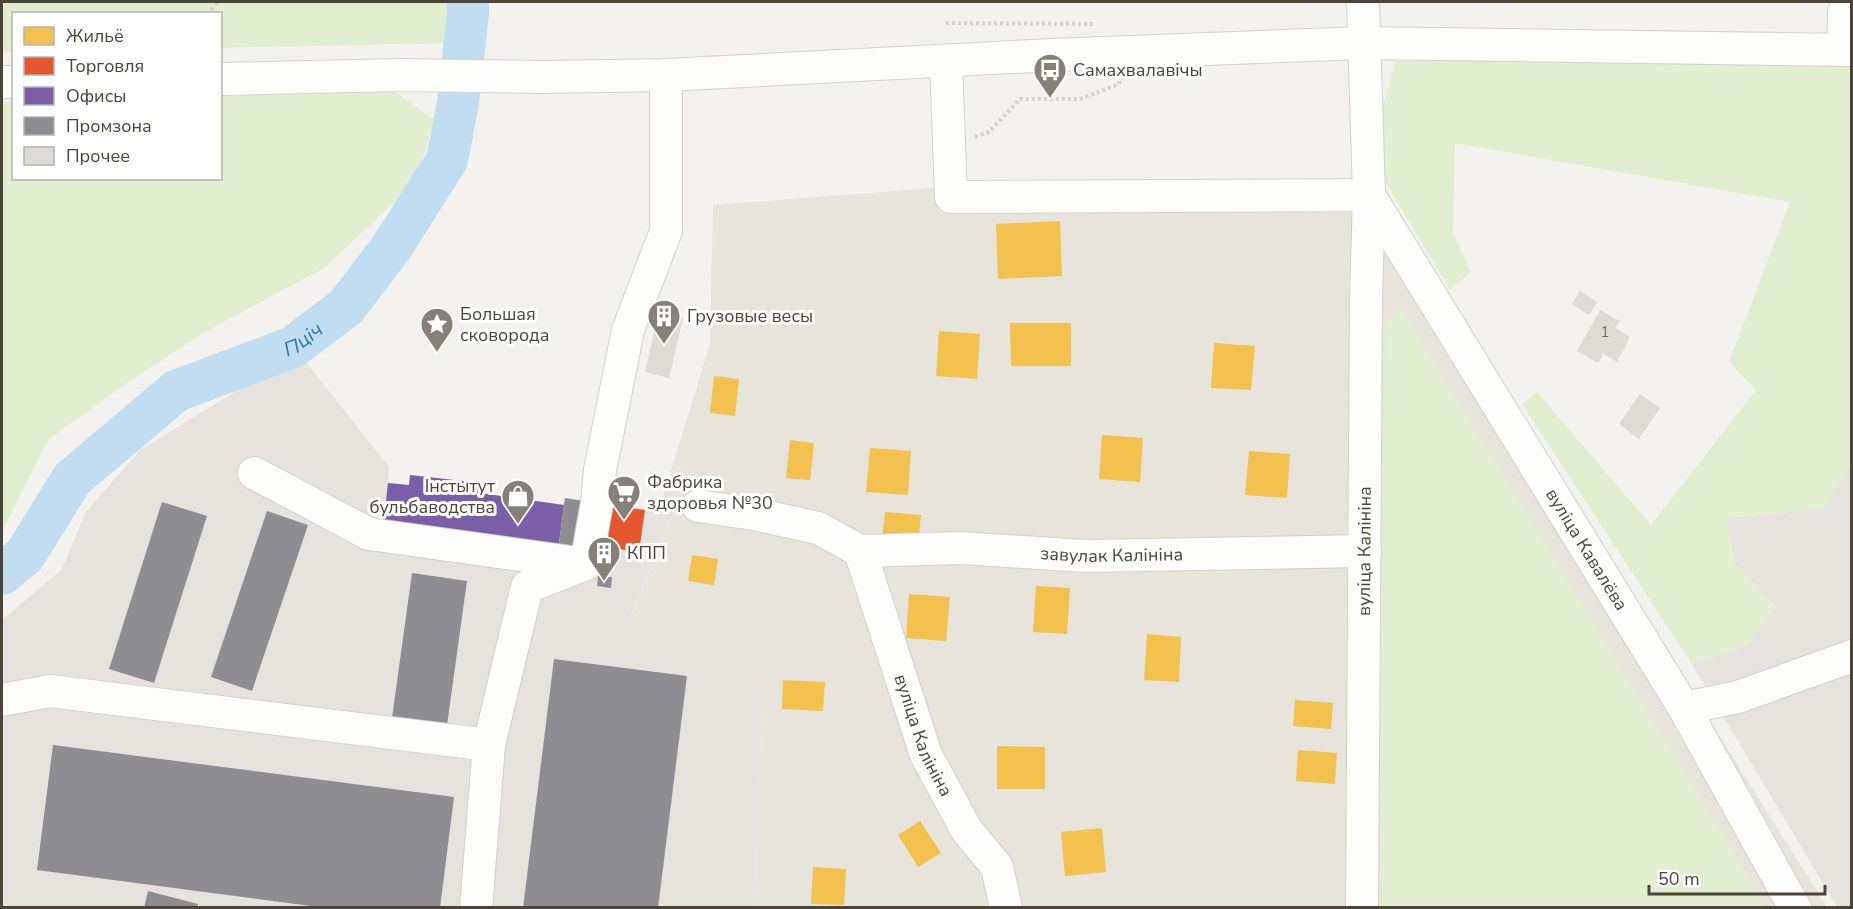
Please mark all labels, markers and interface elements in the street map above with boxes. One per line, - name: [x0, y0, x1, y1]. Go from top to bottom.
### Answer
- legend: [12, 12, 222, 180]
- text: Жильё: [66, 24, 124, 48]
- bus stop icon: Самахвалавічы: [1032, 52, 1068, 99]
- text: Торговля: [66, 54, 144, 78]
- place label: Самахвалавічы: [1073, 58, 1203, 82]
- text: Офисы: [66, 84, 126, 108]
- text: Промзона: [66, 114, 152, 138]
- text: Прочее: [66, 144, 130, 168]
- building icon: Грузовые весы: [646, 298, 682, 345]
- place label: Большая сковорода: [460, 302, 549, 347]
- place label: Грузовые весы: [687, 304, 813, 328]
- place icon: Большая сковорода: [419, 306, 455, 353]
- water label: Пціч: [280, 316, 328, 363]
- house number: 1: [1600, 322, 1610, 342]
- place label: Фабрика здоровья №30: [647, 470, 773, 515]
- place label: Інстытут бульбаводства: [369, 474, 495, 519]
- supermarket icon: Фабрика здоровья №30: [606, 474, 642, 521]
- shop icon: Інстытут бульбаводства: [500, 478, 536, 525]
- street label: вуліца Кавалёва: [1540, 484, 1633, 615]
- street label: вуліца Калініна: [1352, 486, 1377, 616]
- building icon: КПП: [586, 535, 622, 582]
- place label: КПП: [627, 541, 666, 565]
- street label: завулак Калініна: [1040, 541, 1183, 568]
- street label: вуліца Калініна: [889, 671, 958, 801]
- scale bar: [1649, 858, 1824, 896]
- text: 50 m: [1658, 867, 1700, 891]

